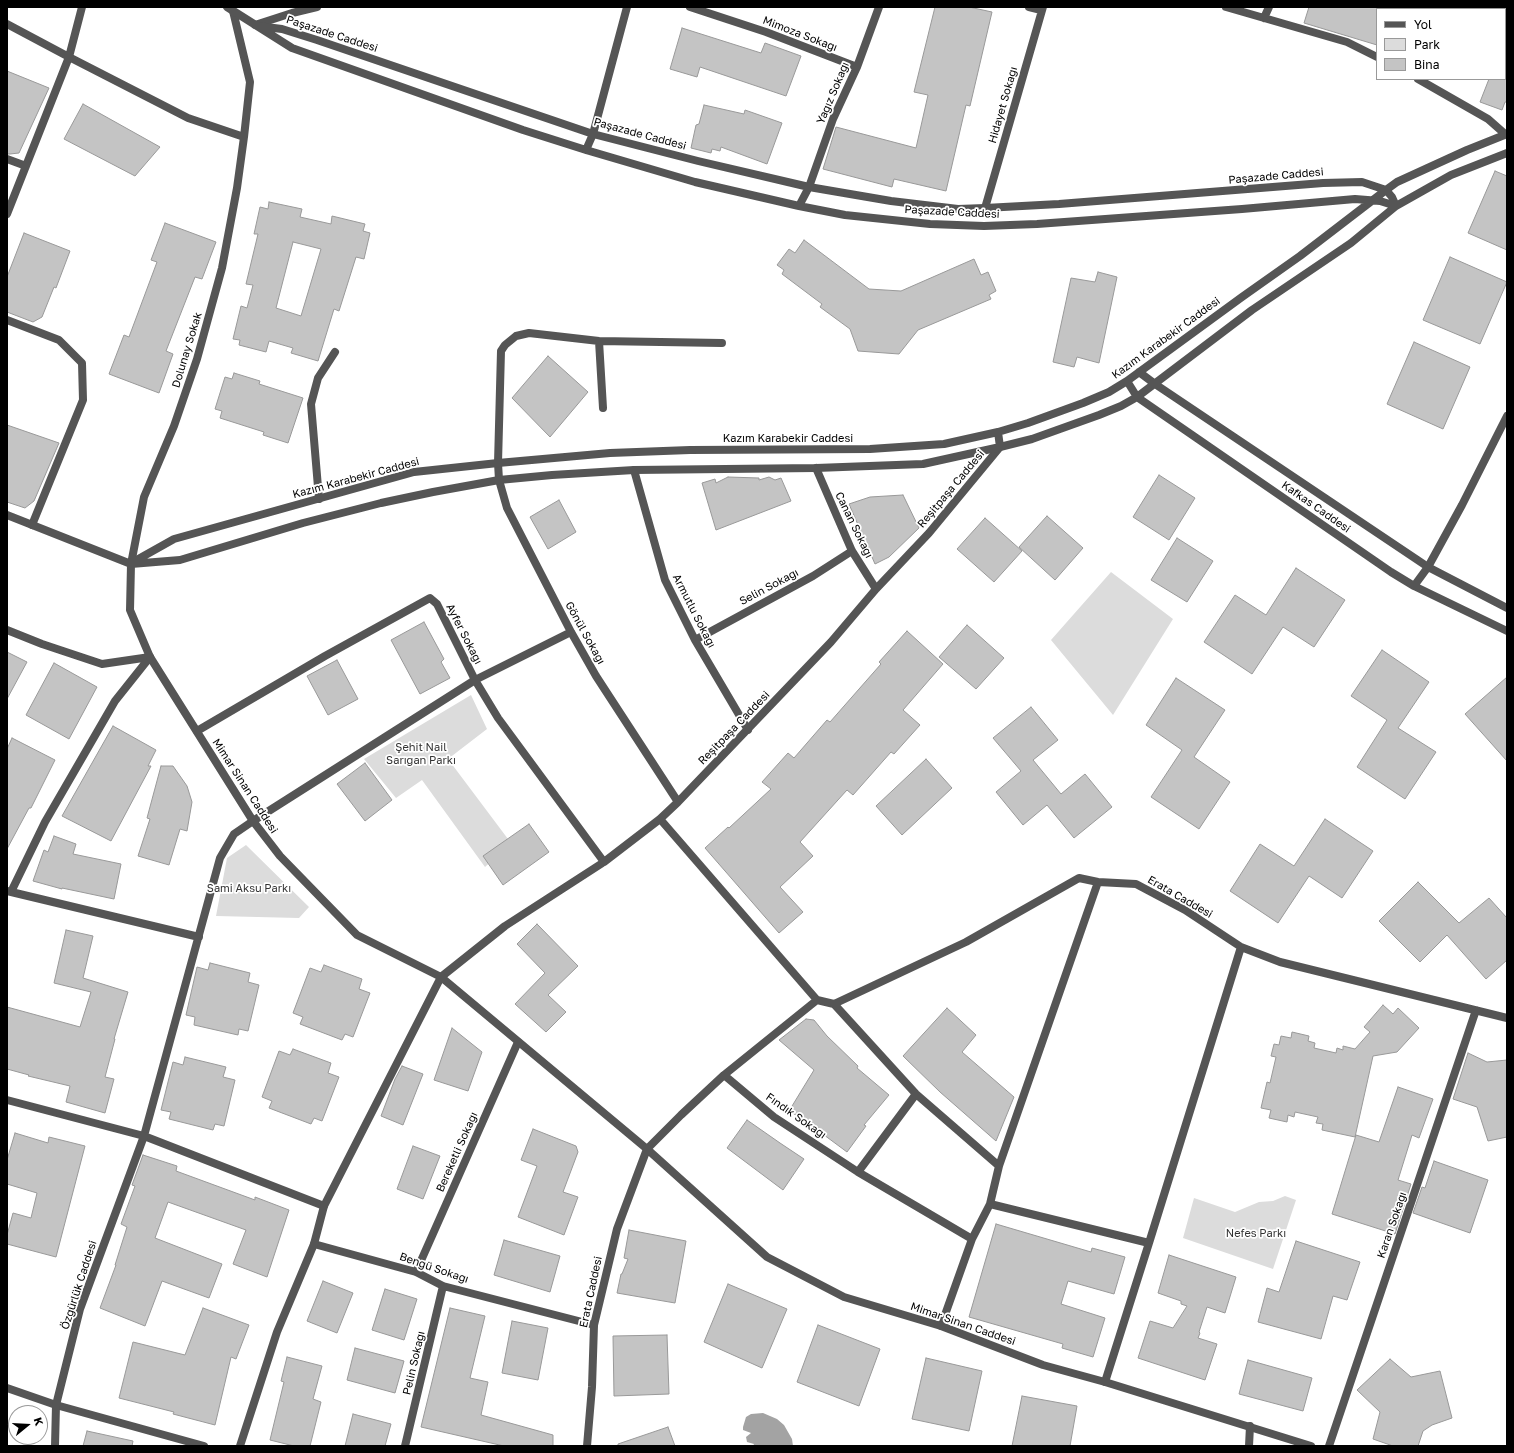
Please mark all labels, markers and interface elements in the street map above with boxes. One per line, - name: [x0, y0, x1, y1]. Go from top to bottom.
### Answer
- legend: [1376, 8, 1506, 80]
- street label: Paşazade Caddesi: [285, 13, 379, 55]
- street label: Mimoza Sokağı: [761, 14, 839, 54]
- text: Yol: [1414, 17, 1432, 32]
- text: Park: [1414, 37, 1440, 52]
- text: Bina: [1414, 57, 1439, 72]
- street label: Yağız Sokağı: [814, 60, 852, 126]
- street label: Hidayet Sokağı: [986, 65, 1020, 145]
- street label: Paşazade Caddesi: [592, 115, 688, 153]
- street label: Paşazade Caddesi: [1228, 165, 1324, 187]
- street label: Paşazade Caddesi: [904, 203, 1000, 221]
- street label: Kazım Karabekir Caddesi: [1109, 294, 1223, 382]
- street label: Dolunay Sokak: [169, 311, 205, 389]
- street label: Kazım Karabekir Caddesi: [723, 432, 853, 446]
- street label: Reşitpaşa Caddesi: [915, 448, 987, 530]
- street label: Kazım Karabekir Caddesi: [291, 455, 421, 501]
- street label: Kafkas Caddesi: [1279, 478, 1353, 536]
- street label: Canan Sokağı: [832, 490, 876, 560]
- street label: Selin Sokağı: [737, 566, 801, 608]
- street label: Armutlu Sokağı: [670, 572, 718, 650]
- street label: Gönül Sokağı: [562, 599, 608, 667]
- street label: Ayfer Sokağı: [443, 602, 485, 666]
- street label: Reşitpaşa Caddesi: [696, 688, 772, 768]
- street label: Mimar Sinan Caddesi: [209, 736, 281, 836]
- park label: Şehit Nail Sarıgan Parkı: [386, 741, 456, 767]
- street label: Erata Caddesi: [1145, 873, 1215, 921]
- park label: Sami Aksu Parkı: [207, 882, 291, 896]
- street label: Fındık Sokağı: [763, 1090, 829, 1142]
- street label: Bereketli Sokağı: [433, 1110, 481, 1194]
- street label: Karan Sokağı: [1374, 1190, 1410, 1260]
- park label: Nefes Parkı: [1226, 1227, 1286, 1241]
- street label: Özgürlük Caddesi: [58, 1239, 100, 1331]
- street label: Bengü Sokağı: [398, 1250, 470, 1286]
- street label: Erata Caddesi: [577, 1255, 605, 1329]
- street label: Mimar Sinan Caddesi: [909, 1300, 1017, 1348]
- street label: Pelin Sokağı: [400, 1330, 428, 1396]
- north arrow: [8, 1405, 48, 1445]
- text: K: [32, 1416, 46, 1427]

